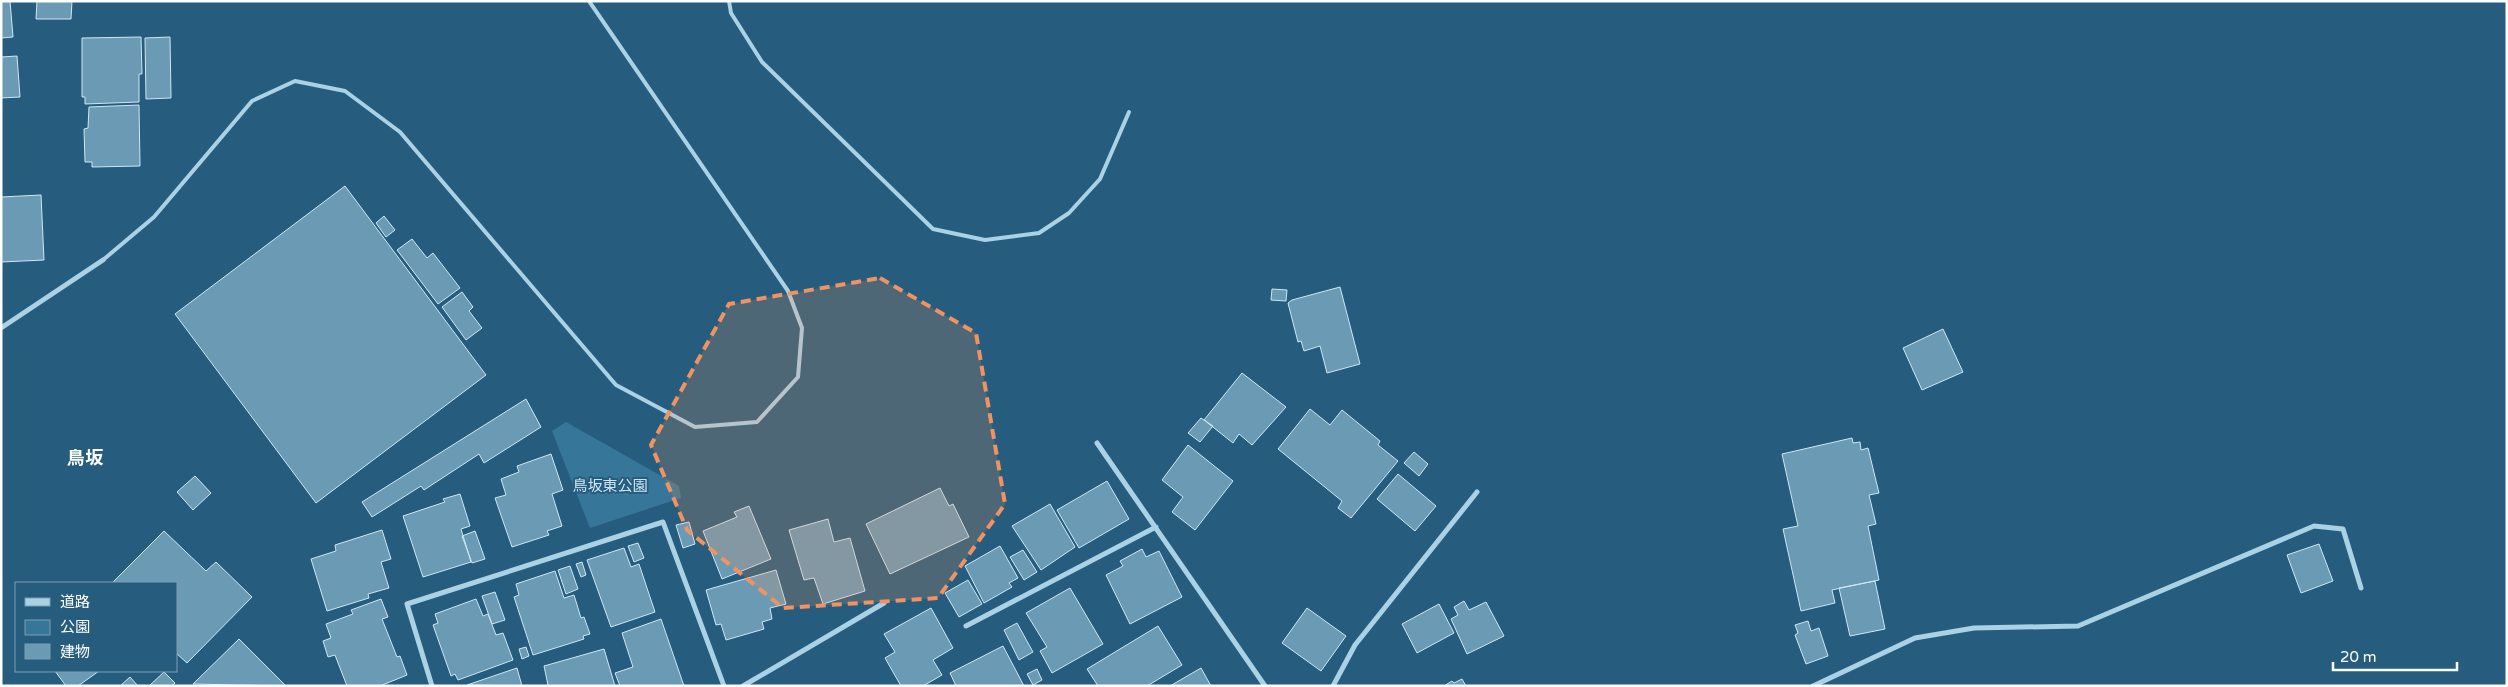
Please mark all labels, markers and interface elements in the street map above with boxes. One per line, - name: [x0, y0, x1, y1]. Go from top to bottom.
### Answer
- district label: 鳥坂: [67, 447, 104, 469]
- park label: 鳥坂東公園: [572, 477, 648, 495]
- legend: [15, 582, 178, 672]
- text: 道路: [60, 593, 90, 611]
- text: 公園: [60, 618, 90, 636]
- scale bar: [2333, 640, 2457, 672]
- text: 建物: [60, 643, 90, 661]
- text: 20 m: [2340, 648, 2377, 666]

